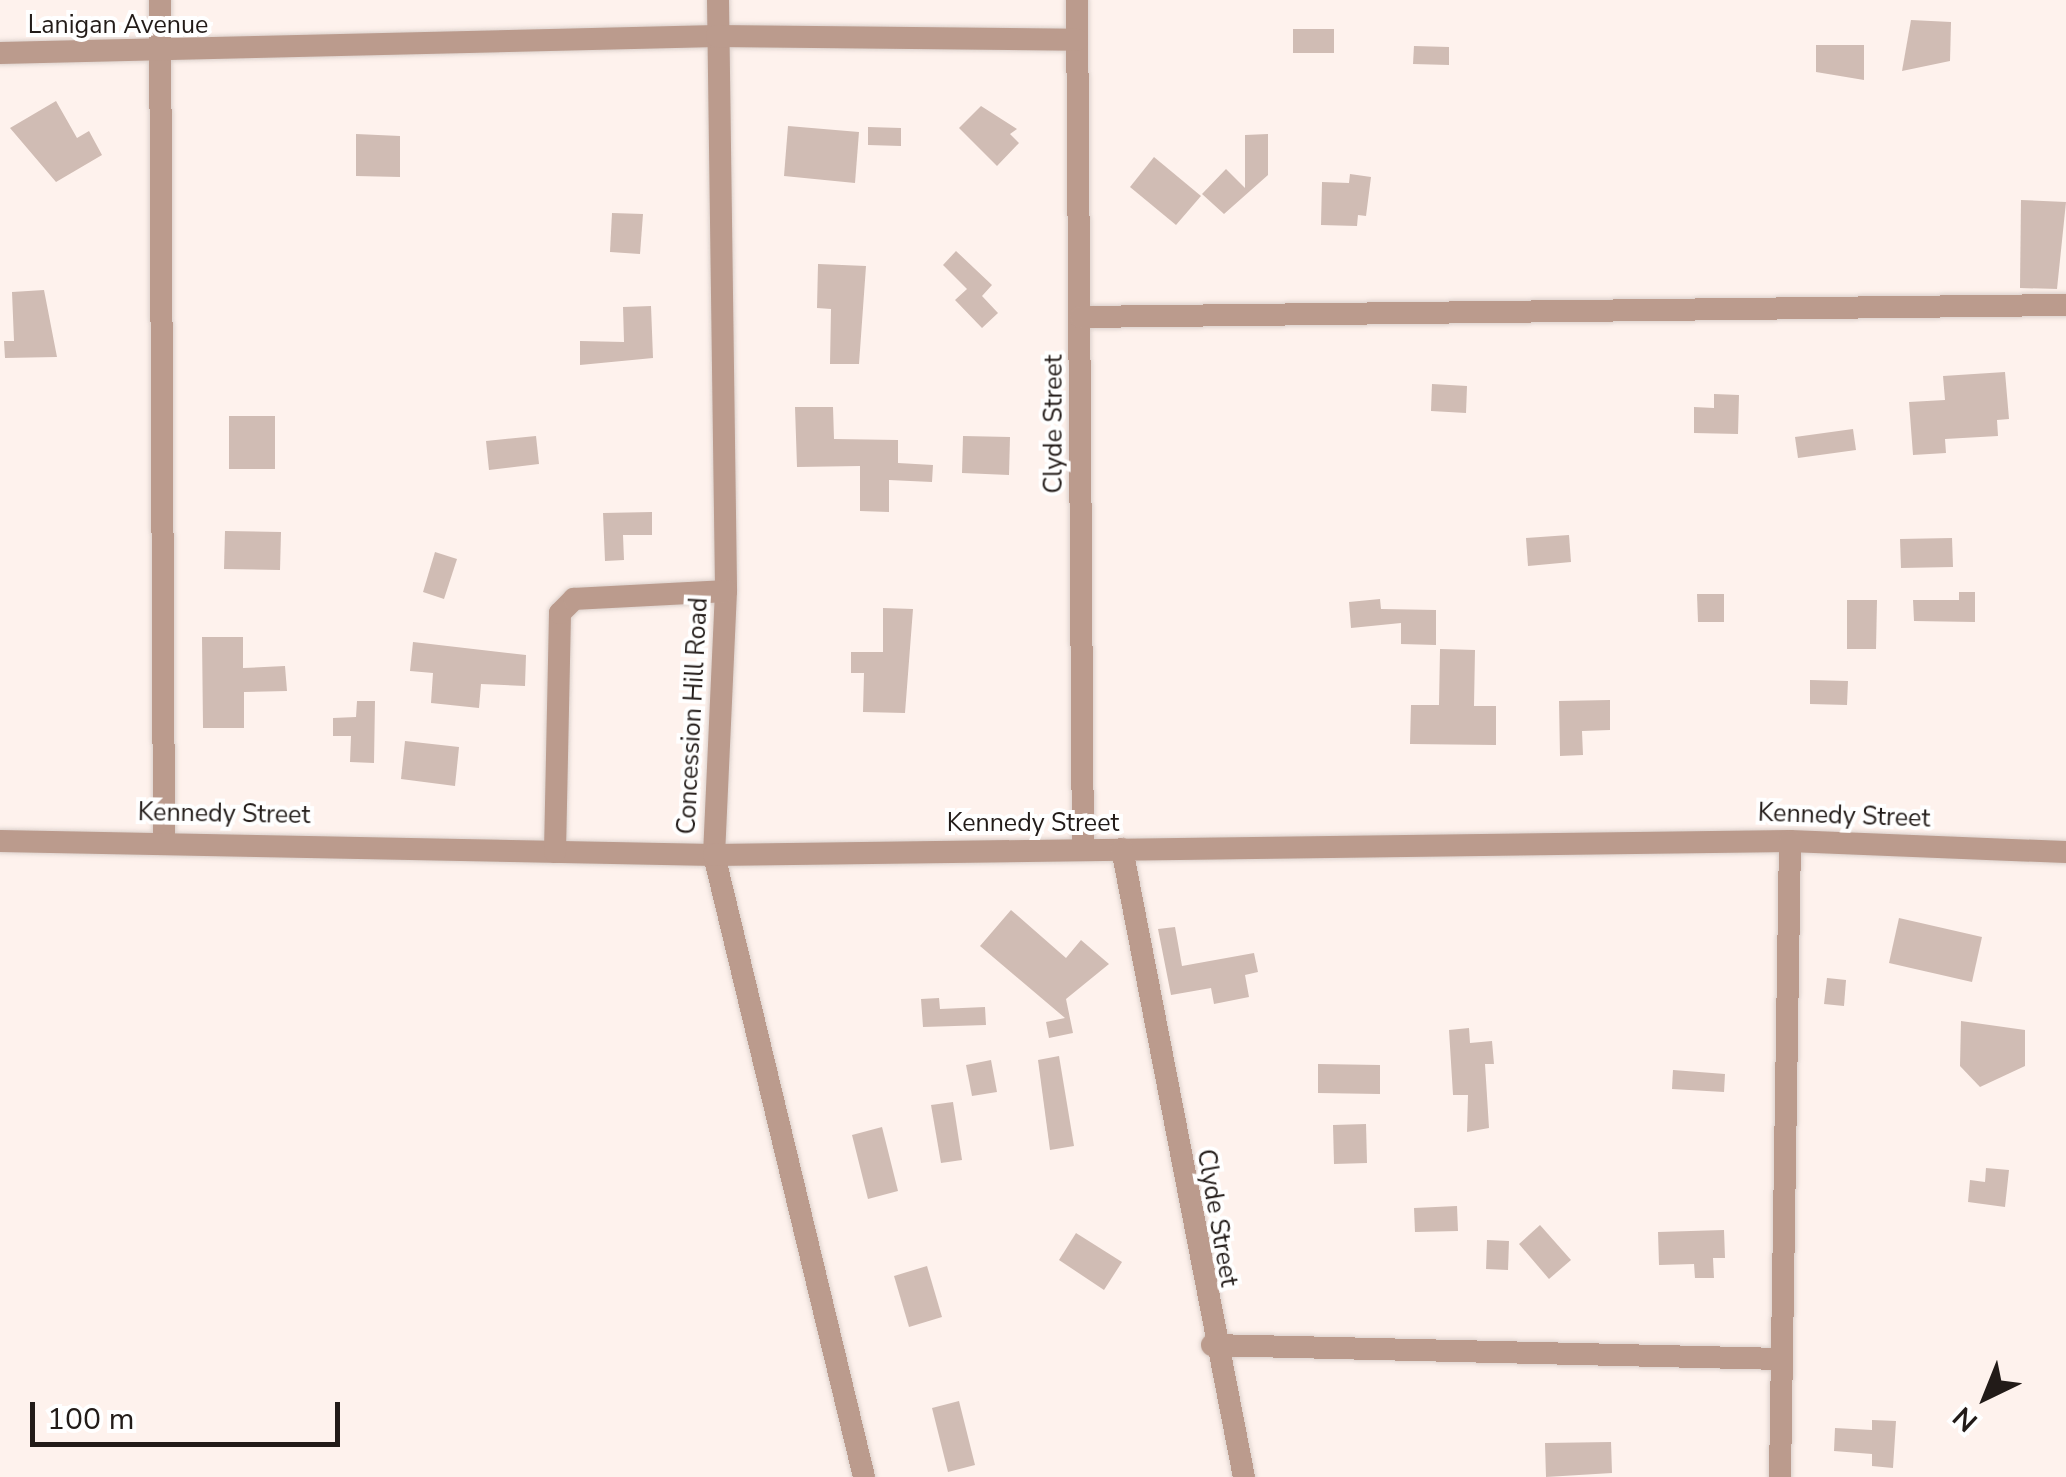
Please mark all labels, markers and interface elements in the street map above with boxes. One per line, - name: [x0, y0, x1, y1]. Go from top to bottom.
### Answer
- street label: Lanigan Avenue: [28, 10, 208, 40]
- street label: Clyde Street: [1039, 354, 1069, 494]
- street label: Concession Hill Road: [672, 597, 714, 835]
- street label: Kennedy Street: [138, 797, 310, 831]
- street label: Kennedy Street: [1757, 798, 1931, 834]
- street label: Kennedy Street: [947, 808, 1119, 838]
- street label: Clyde Street: [1190, 1147, 1244, 1289]
- north arrow: [1936, 1347, 2036, 1447]
- scale bar: [35, 1382, 345, 1444]
- text: N: [1945, 1398, 1986, 1440]
- text: 100 m: [47, 1399, 134, 1440]

